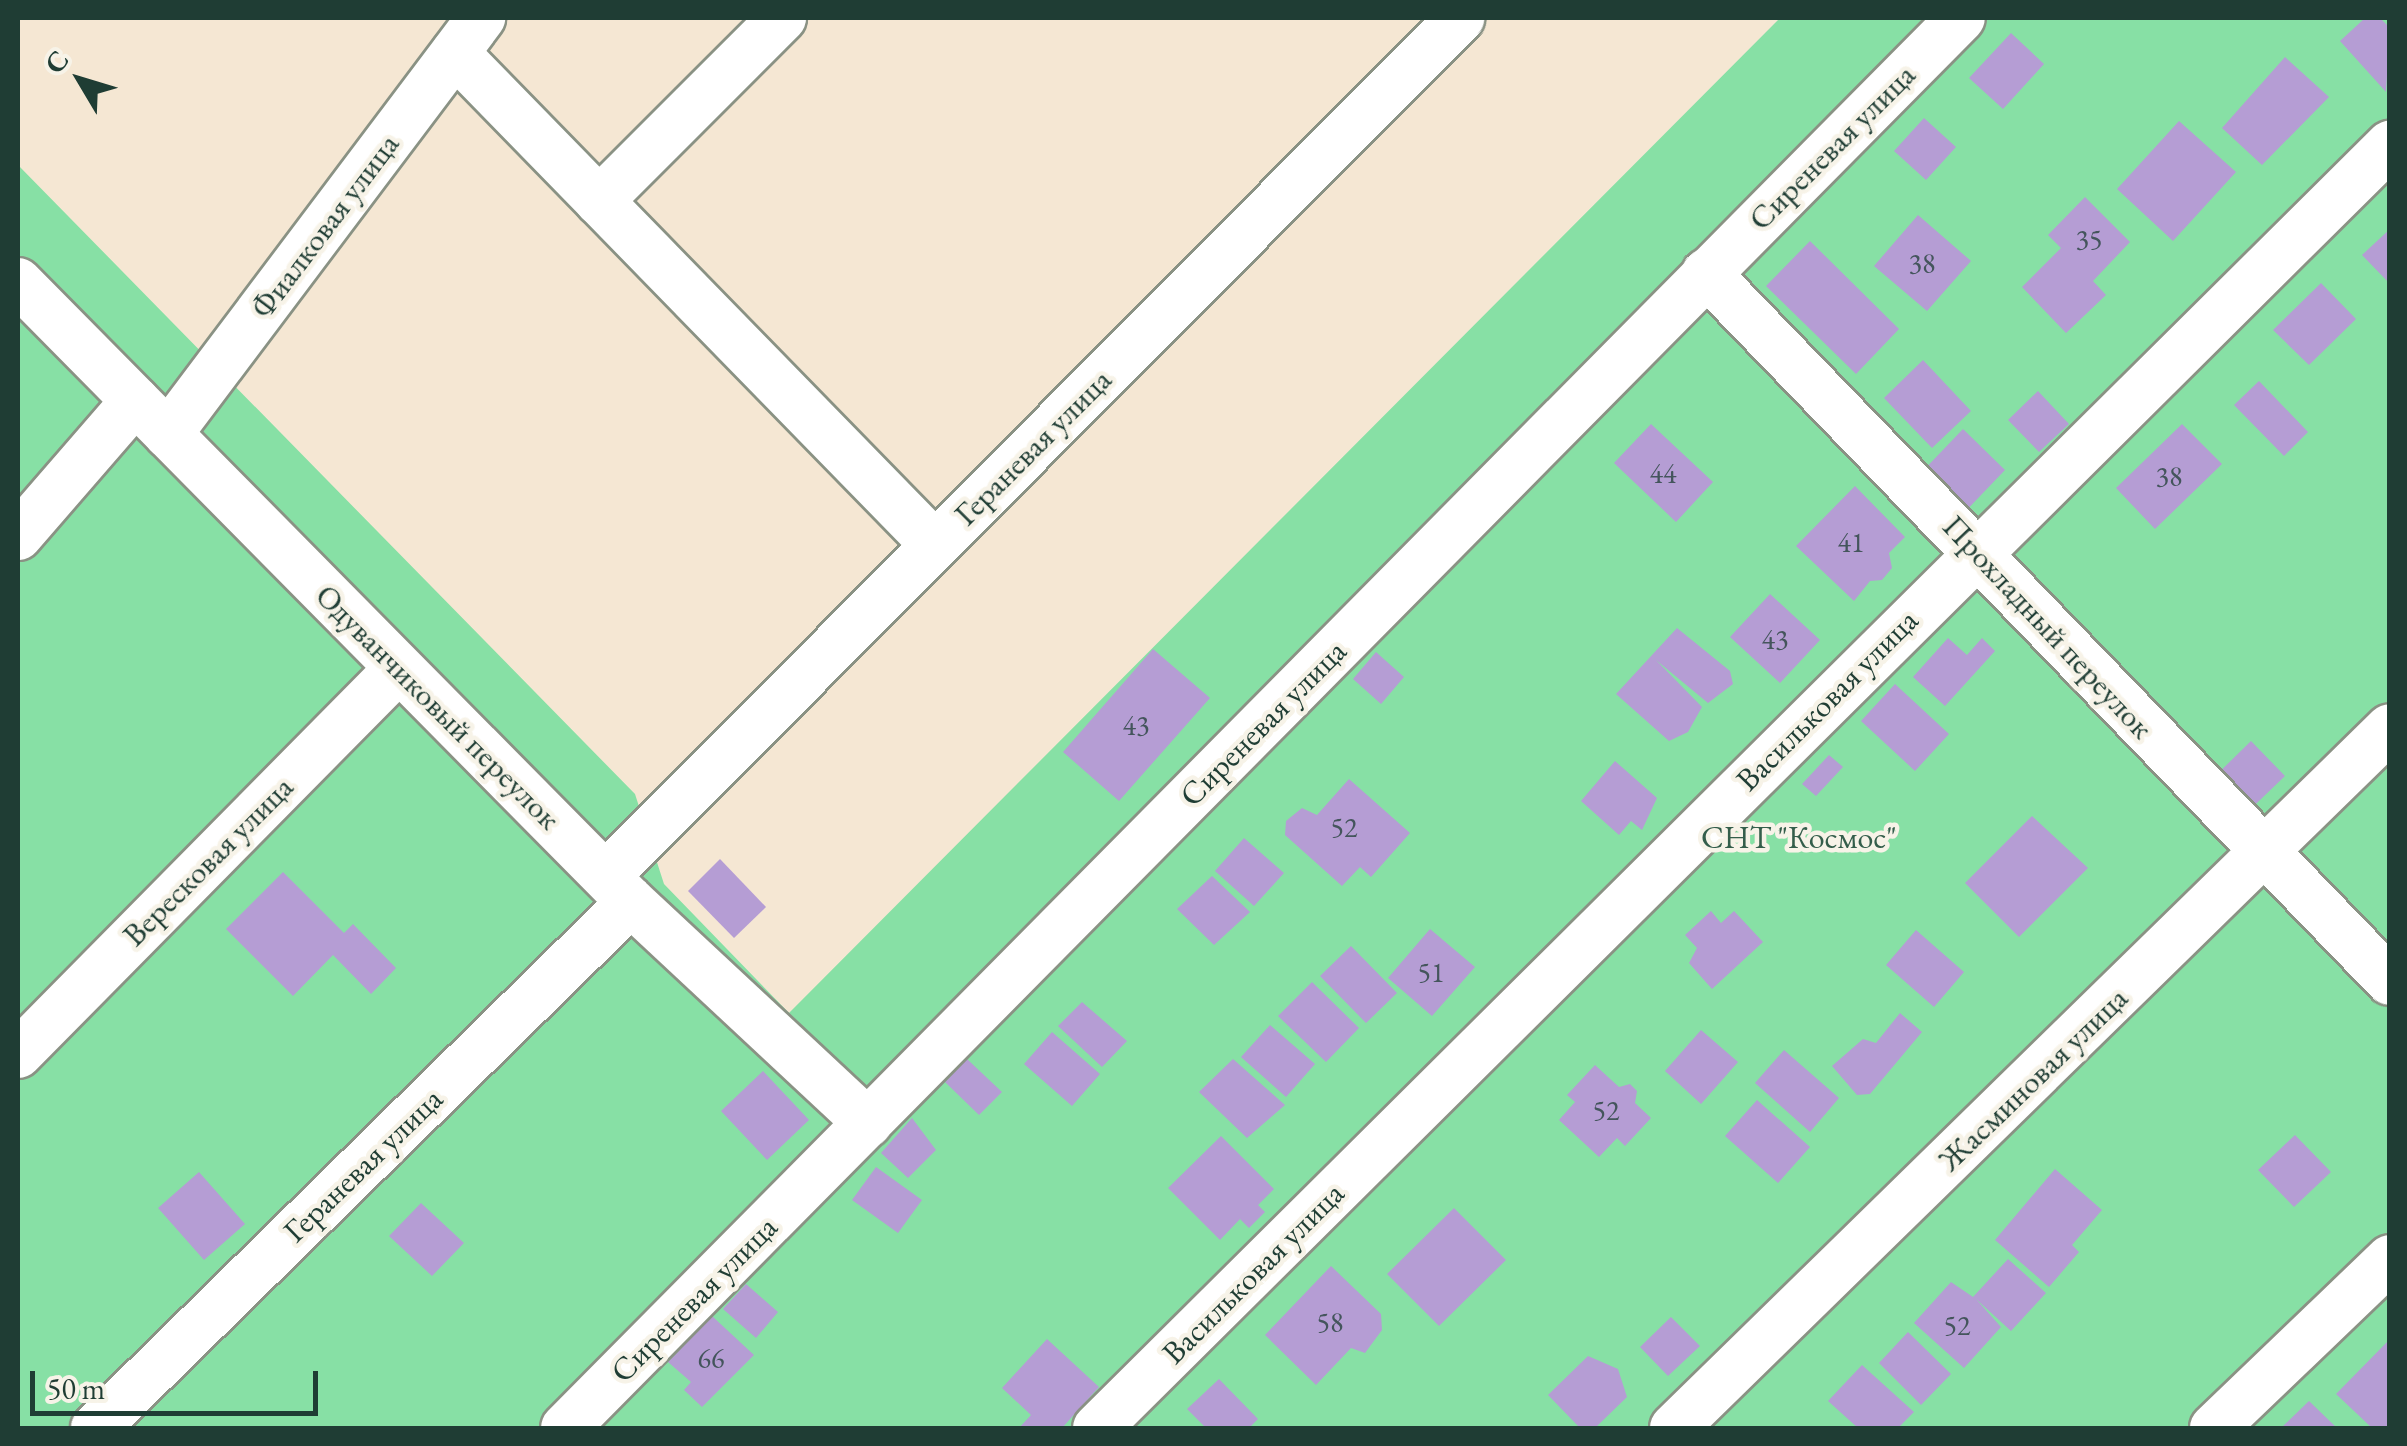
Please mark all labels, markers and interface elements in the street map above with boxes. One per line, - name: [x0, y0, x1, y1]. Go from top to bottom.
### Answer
- north arrow: [30, 30, 130, 130]
- text: С: [36, 43, 77, 80]
- street label: Сиреневая улица: [1741, 56, 1923, 238]
- street label: Фиалковая улица: [243, 126, 407, 326]
- house number: 35: [2076, 222, 2102, 256]
- house number: 38: [1909, 246, 1935, 280]
- street label: Гераневая улица: [947, 361, 1119, 533]
- house number: 44: [1650, 456, 1676, 490]
- house number: 38: [2156, 459, 2182, 493]
- street label: Прохладный переулок: [1935, 507, 2161, 747]
- house number: 41: [1838, 525, 1864, 559]
- street label: Одуванчиковый переулок: [307, 576, 569, 838]
- street label: Васильковая улица: [1728, 601, 1926, 799]
- house number: 43: [1762, 622, 1788, 656]
- street label: Сиреневая улица: [1172, 632, 1354, 814]
- house number: 43: [1123, 708, 1149, 742]
- street label: Вересковая улица: [115, 768, 301, 954]
- house number: 52: [1331, 810, 1357, 844]
- park label: СНТ "Космос": [1701, 818, 1897, 856]
- house number: 51: [1418, 955, 1444, 989]
- street label: Жасминовая улица: [1930, 979, 2136, 1179]
- street label: Гераневая улица: [276, 1080, 450, 1250]
- house number: 52: [1593, 1093, 1619, 1127]
- street label: Васильковая улица: [1154, 1174, 1352, 1372]
- street label: Сиреневая улица: [603, 1208, 785, 1390]
- house number: 58: [1317, 1305, 1343, 1339]
- house number: 52: [1944, 1308, 1970, 1342]
- house number: 66: [698, 1341, 724, 1375]
- scale bar: [35, 1351, 322, 1413]
- text: 50 m: [47, 1369, 105, 1408]

